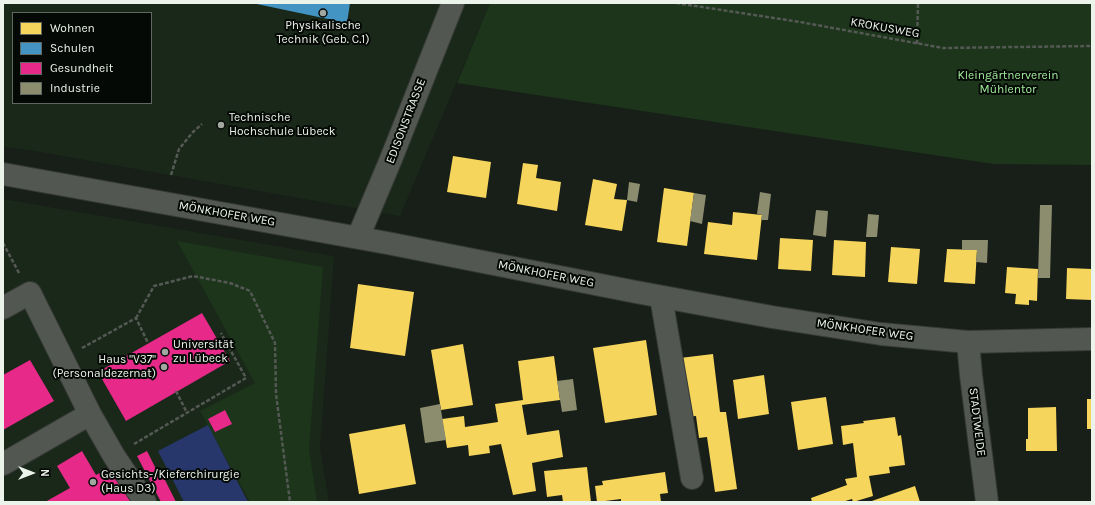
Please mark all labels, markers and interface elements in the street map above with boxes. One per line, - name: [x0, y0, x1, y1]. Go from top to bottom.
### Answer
- marker: Physikalische Technik (Geb. C.1): [318, 8, 328, 18]
- legend: [12, 12, 152, 104]
- street label: KROKUSWEG: [849, 15, 921, 41]
- place label: Physikalische Technik (Geb. C.1): [276, 19, 370, 47]
- text: Wohnen: [50, 21, 95, 35]
- text: Schulen: [50, 41, 95, 55]
- text: Gesundheit: [50, 61, 113, 75]
- park label: Kleingärtnerverein Mühlentor: [957, 69, 1059, 97]
- street label: EDISONSTRASSE: [383, 76, 429, 166]
- text: Industrie: [50, 81, 100, 95]
- place label: Technische Hochschule Lübeck: [229, 111, 335, 139]
- marker: Technische Hochschule Lübeck: [216, 120, 226, 130]
- street label: MÖNKHOFER WEG: [178, 198, 276, 230]
- street label: MÖNKHOFER WEG: [497, 258, 595, 290]
- street label: MÖNKHOFER WEG: [816, 316, 914, 344]
- place label: Universität zu Lübeck: [173, 338, 234, 366]
- marker: Universität zu Lübeck: [160, 347, 170, 357]
- place label: Haus "V37" (Personaldezernat): [52, 353, 156, 381]
- marker: Haus "V37" (Personaldezernat): [159, 362, 169, 372]
- street label: STADTWEIDE: [966, 387, 988, 457]
- north arrow: [12, 453, 52, 493]
- place label: Gesichts-/Kieferchirurgie (Haus D3): [101, 468, 239, 496]
- text: N: [38, 469, 51, 477]
- marker: Gesichts-/Kieferchirurgie (Haus D3): [88, 477, 98, 487]

